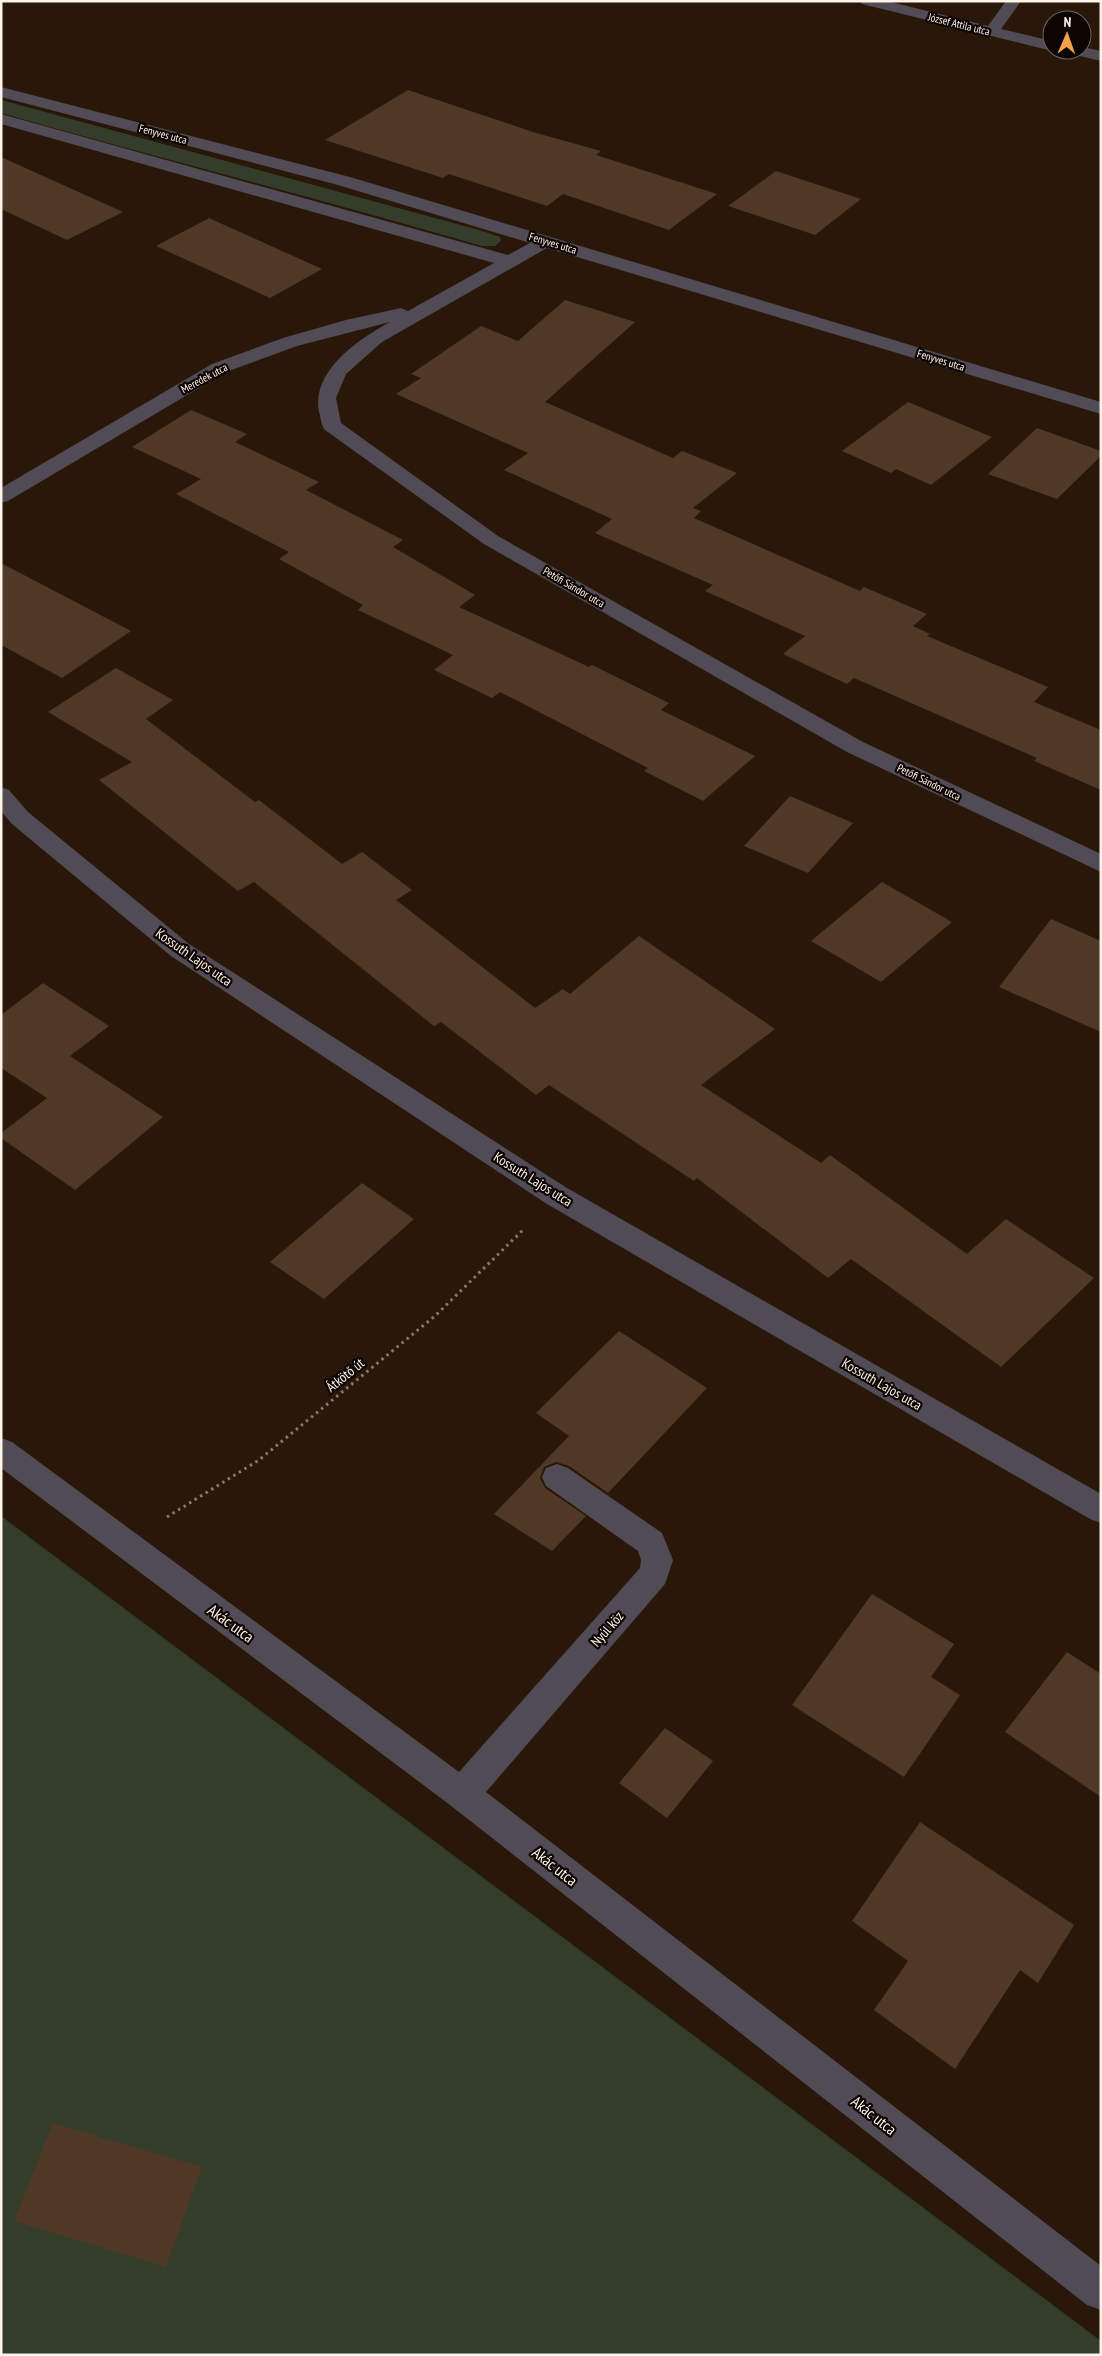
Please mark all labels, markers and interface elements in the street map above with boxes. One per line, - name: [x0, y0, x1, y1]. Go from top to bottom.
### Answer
- street label: József Attila utca: [926, 9, 991, 38]
- north arrow: [1042, 10, 1092, 60]
- text: N: [1063, 13, 1072, 31]
- street label: Fenyves utca: [137, 121, 189, 147]
- street label: Fenyves utca: [527, 229, 579, 257]
- street label: Fenyves utca: [915, 346, 967, 374]
- street label: Meredek utca: [178, 360, 230, 396]
- street label: Petőfi Sándor utca: [541, 564, 607, 610]
- street label: Petőfi Sándor utca: [895, 761, 963, 803]
- street label: Kossuth Lajos utca: [152, 924, 236, 990]
- street label: Kossuth Lajos utca: [490, 1148, 576, 1210]
- street label: Átkötő út: [322, 1354, 368, 1396]
- street label: Kossuth Lajos utca: [839, 1354, 925, 1414]
- street label: Akác utca: [204, 1600, 258, 1646]
- street label: Nyúl köz: [587, 1608, 627, 1650]
- street label: Akác utca: [528, 1842, 582, 1890]
- street label: Akác utca: [847, 2091, 901, 2139]

